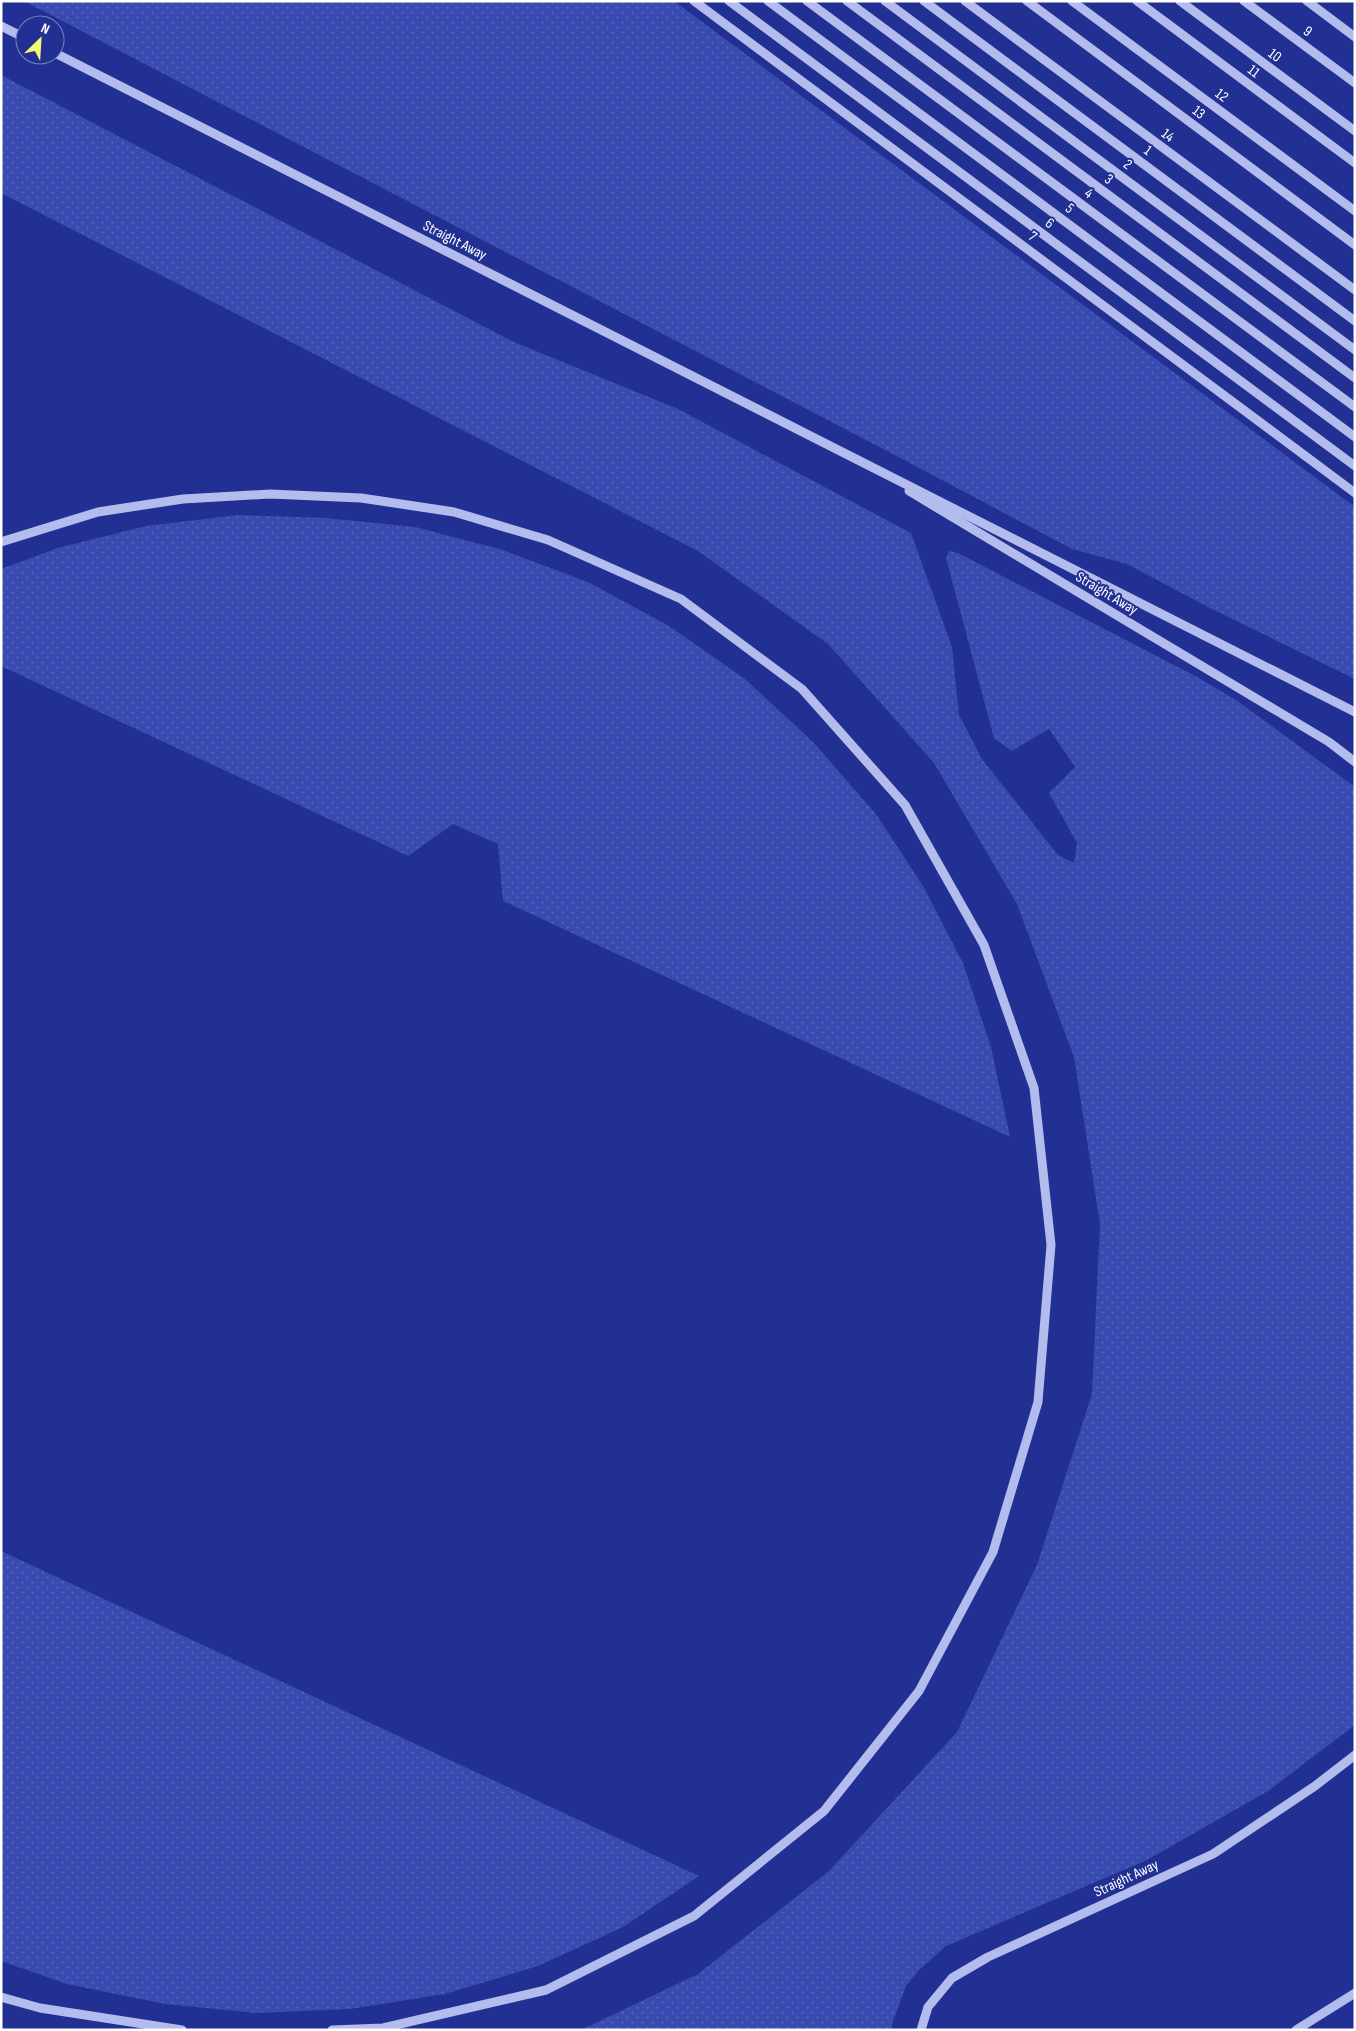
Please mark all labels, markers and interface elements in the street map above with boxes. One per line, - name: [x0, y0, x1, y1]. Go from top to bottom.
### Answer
- north arrow: [15, 15, 65, 65]
- text: N: [38, 19, 52, 38]
- street label: 9: [1299, 22, 1316, 41]
- street label: 10: [1264, 44, 1285, 67]
- street label: 11: [1244, 61, 1264, 83]
- street label: 12: [1211, 84, 1232, 106]
- street label: 13: [1188, 101, 1209, 123]
- street label: 14: [1157, 124, 1178, 146]
- street label: 1: [1140, 141, 1156, 160]
- street label: 2: [1120, 155, 1136, 174]
- street label: 3: [1100, 170, 1117, 189]
- street label: 4: [1080, 184, 1097, 203]
- street label: 5: [1062, 199, 1078, 218]
- street label: 6: [1041, 214, 1058, 233]
- street label: Straight Away: [420, 216, 490, 265]
- street label: 7: [1025, 227, 1041, 246]
- street label: Straight Away: [1072, 568, 1141, 619]
- street label: Straight Away: [1091, 1855, 1162, 1902]

